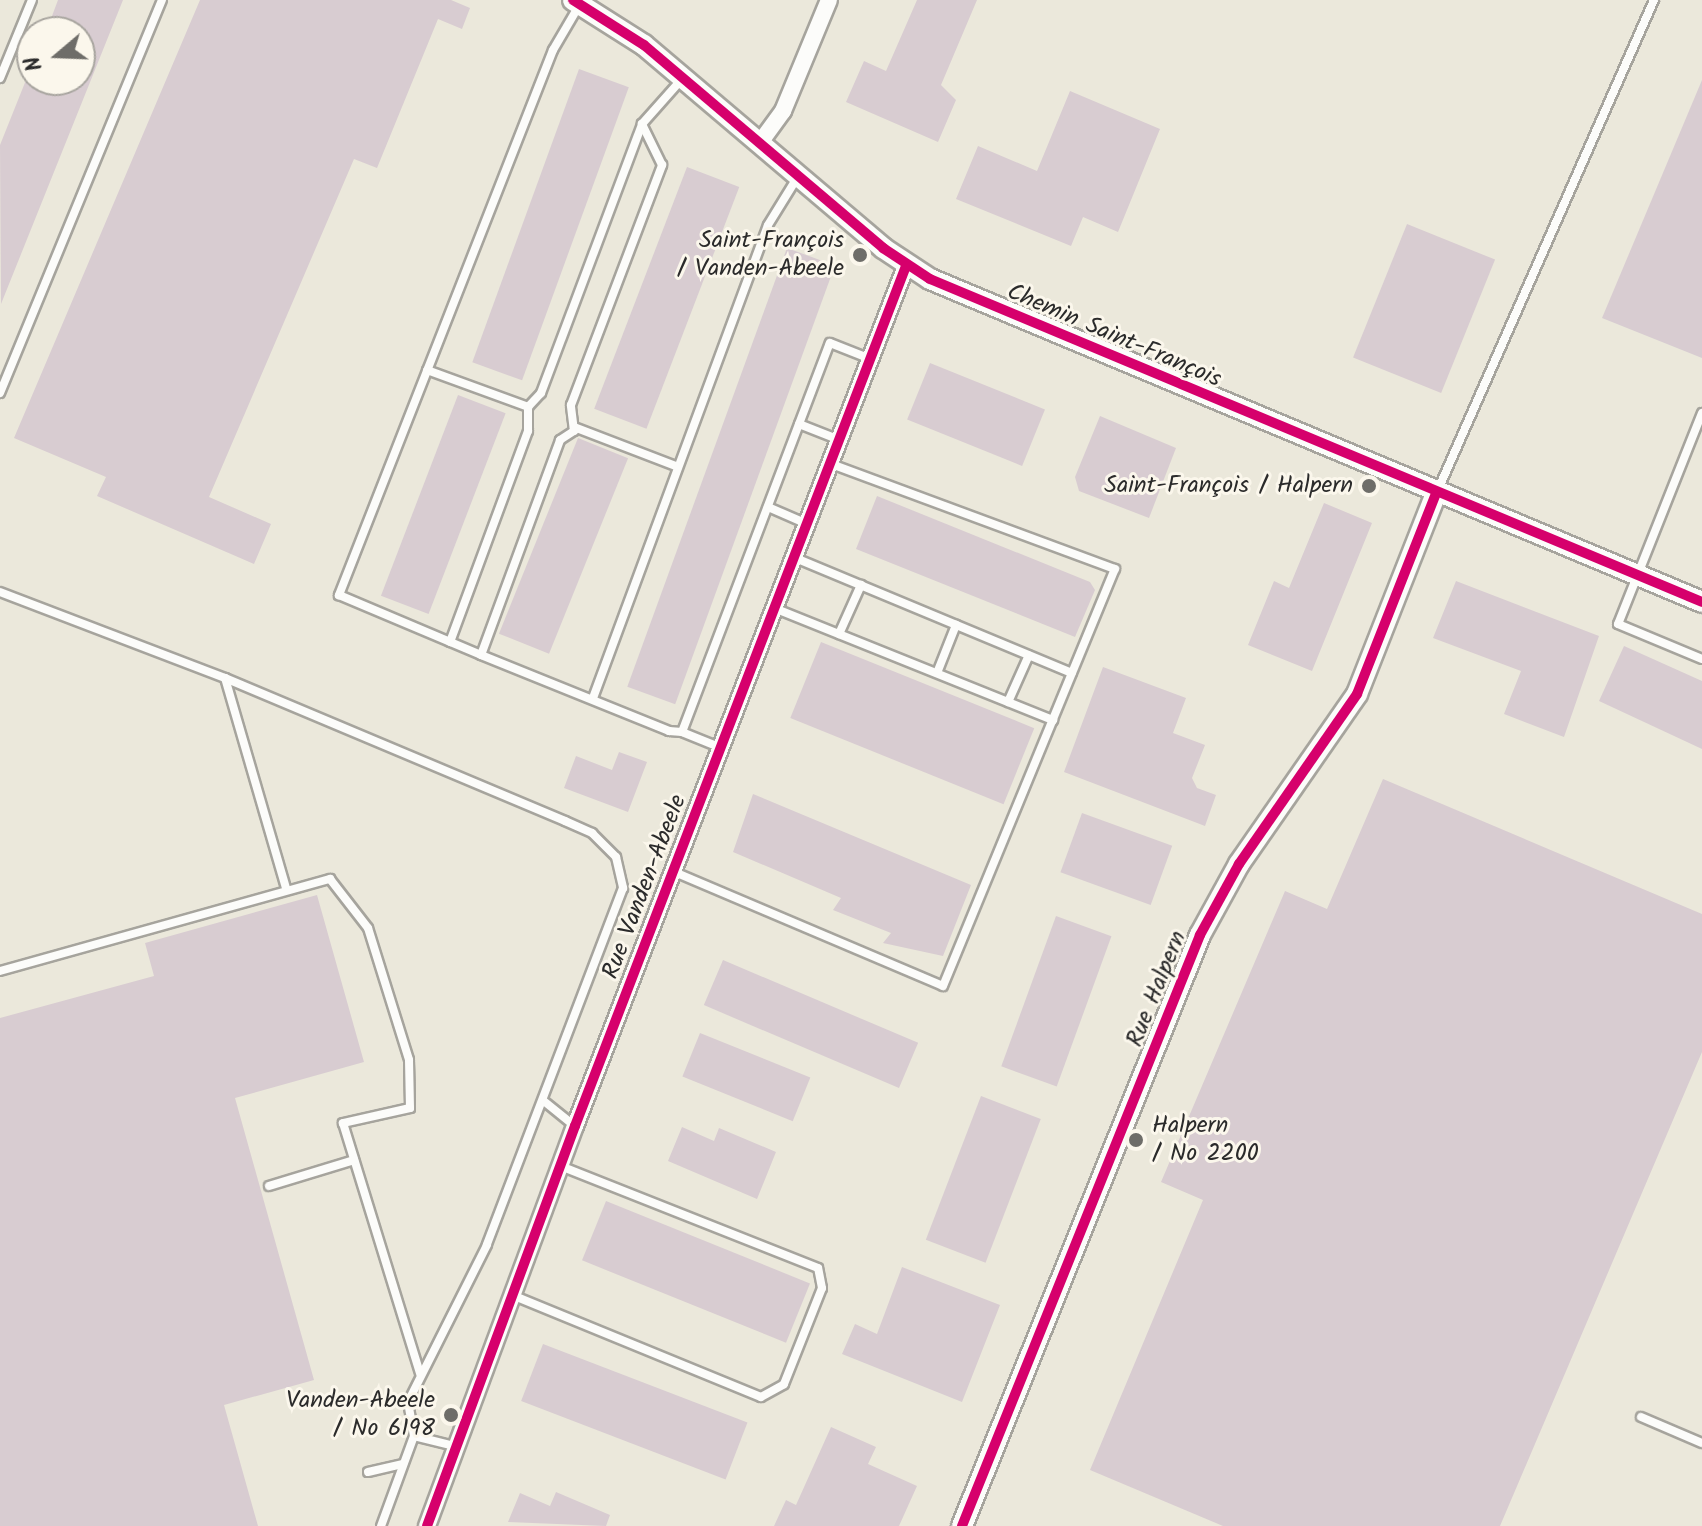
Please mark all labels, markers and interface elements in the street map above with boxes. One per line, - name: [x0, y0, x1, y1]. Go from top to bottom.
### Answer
- north arrow: [16, 16, 96, 96]
- text: N: [16, 51, 54, 76]
- place label: Saint-François / Vanden-Abeele: [677, 227, 844, 283]
- marker: Saint-François / Vanden-Abeele: [851, 246, 869, 264]
- street label: Chemin Saint-François: [1002, 278, 1226, 394]
- place label: Saint-François / Halpern: [1104, 472, 1353, 500]
- marker: Saint-François / Halpern: [1360, 477, 1378, 495]
- street label: Rue Vanden-Abeele: [597, 791, 693, 983]
- street label: Rue Halpern: [1121, 927, 1193, 1051]
- place label: Halpern / No 2200: [1152, 1112, 1259, 1168]
- marker: Halpern / No 2200: [1127, 1131, 1145, 1149]
- place label: Vanden-Abeele / No 6198: [286, 1387, 435, 1443]
- marker: Vanden-Abeele / No 6198: [442, 1406, 460, 1424]

